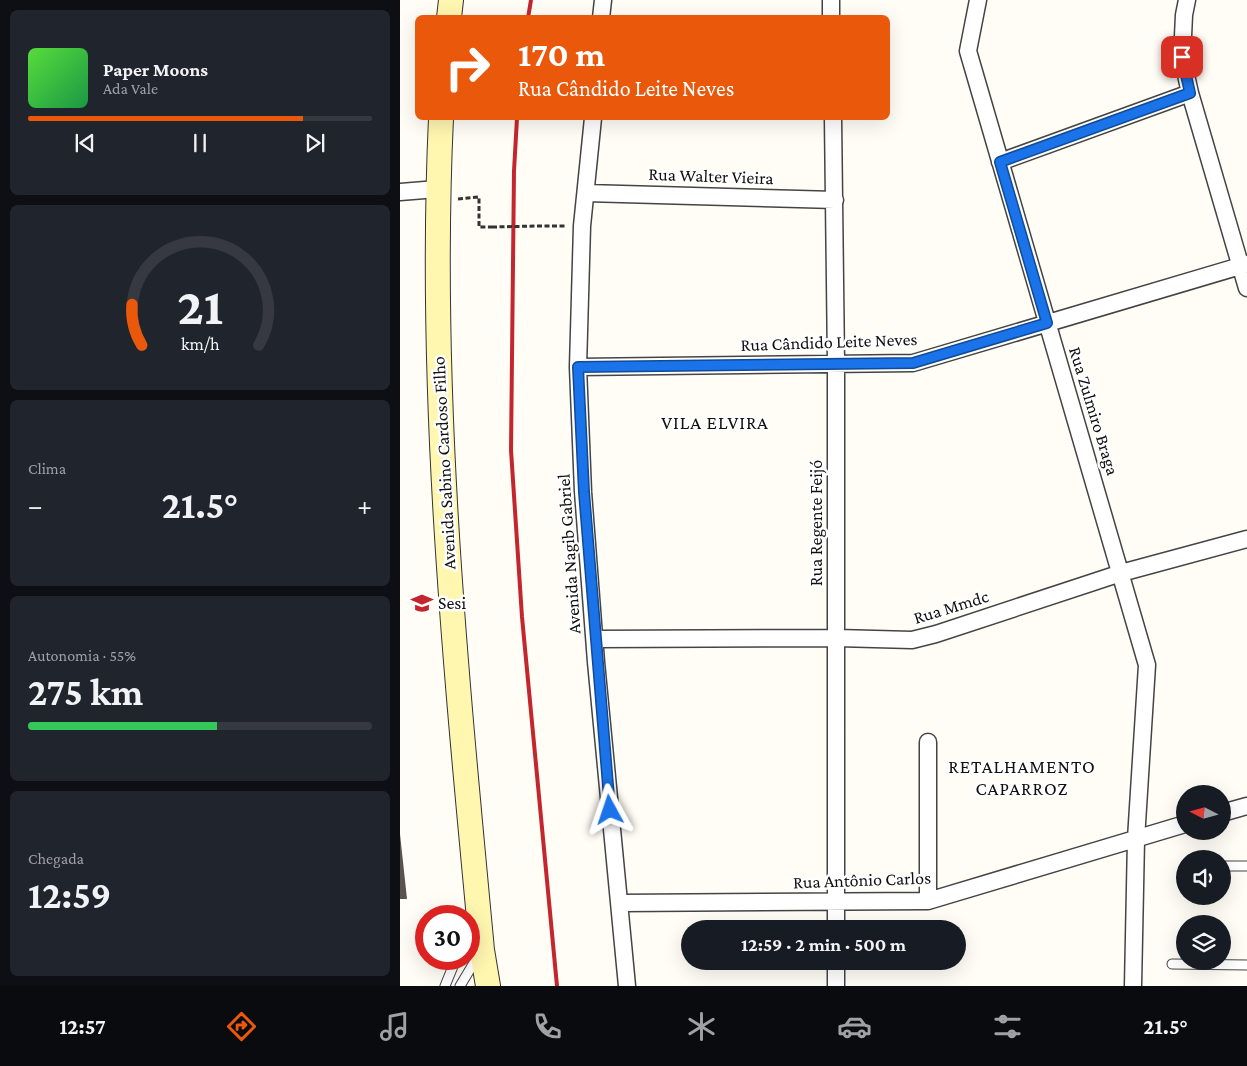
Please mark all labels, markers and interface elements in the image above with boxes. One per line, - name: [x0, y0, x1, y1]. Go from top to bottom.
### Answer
- icon: right: [435, 35, 500, 100]
- text: 170 m: [518, 35, 605, 74]
- pin: [1161, 36, 1203, 78]
- icon: arrive: [1168, 43, 1196, 71]
- text: Paper Moons: [103, 59, 208, 80]
- text: Rua Cândido Leite Neves: [518, 76, 734, 101]
- text: Ada Vale: [103, 80, 158, 97]
- icon: previous: [71, 129, 99, 157]
- icon: pause: [186, 129, 214, 157]
- icon: next: [301, 129, 329, 157]
- street label: Rua Walter Vieira: [648, 164, 774, 188]
- text: 21: [177, 277, 223, 335]
- street label: Rua Cândido Leite Neves: [740, 329, 918, 355]
- text: km/h: [181, 334, 220, 354]
- street label: Rua Zulmiro Braga: [1065, 344, 1123, 478]
- street label: Avenida Sabino Cardoso Filho: [428, 356, 460, 570]
- district label: VILA ELVIRA: [661, 412, 769, 433]
- text: Clima: [28, 460, 66, 477]
- street label: Rua Regente Feijó: [806, 460, 827, 586]
- street label: Avenida Nagib Gabriel: [553, 473, 585, 635]
- text: 21.5°: [162, 484, 238, 526]
- text: −: [28, 490, 43, 521]
- text: +: [357, 490, 372, 521]
- street label: Rua Mmdc: [911, 586, 991, 628]
- school or university icon: Sesi: [409, 590, 435, 616]
- place label: Sesi: [438, 593, 466, 613]
- text: Autonomia · 55%: [28, 647, 136, 664]
- text: 275 km: [28, 671, 143, 713]
- district label: RETALHAMENTO CAPARROZ: [948, 756, 1096, 799]
- position arrow: [583, 783, 635, 835]
- north arrow: [1176, 785, 1231, 840]
- map controls: [1176, 785, 1231, 970]
- text: Chegada: [28, 850, 84, 867]
- button: sound: [1176, 850, 1231, 905]
- street label: Rua Antônio Carlos: [793, 868, 931, 892]
- text: 12:59: [28, 874, 111, 916]
- speed limit sign: 30: [415, 905, 480, 970]
- button: layers: [1176, 915, 1231, 970]
- text: 12:59 · 2 min · 500 m: [741, 934, 906, 955]
- icon: directions: [224, 1009, 259, 1044]
- icon: music: [377, 1009, 412, 1044]
- icon: phone: [530, 1009, 565, 1044]
- icon: climate: [684, 1009, 719, 1044]
- icon: car: [837, 1009, 872, 1044]
- icon: filters: [990, 1009, 1025, 1044]
- text: 12:57: [59, 1014, 106, 1039]
- text: 21.5°: [1143, 1014, 1188, 1039]

